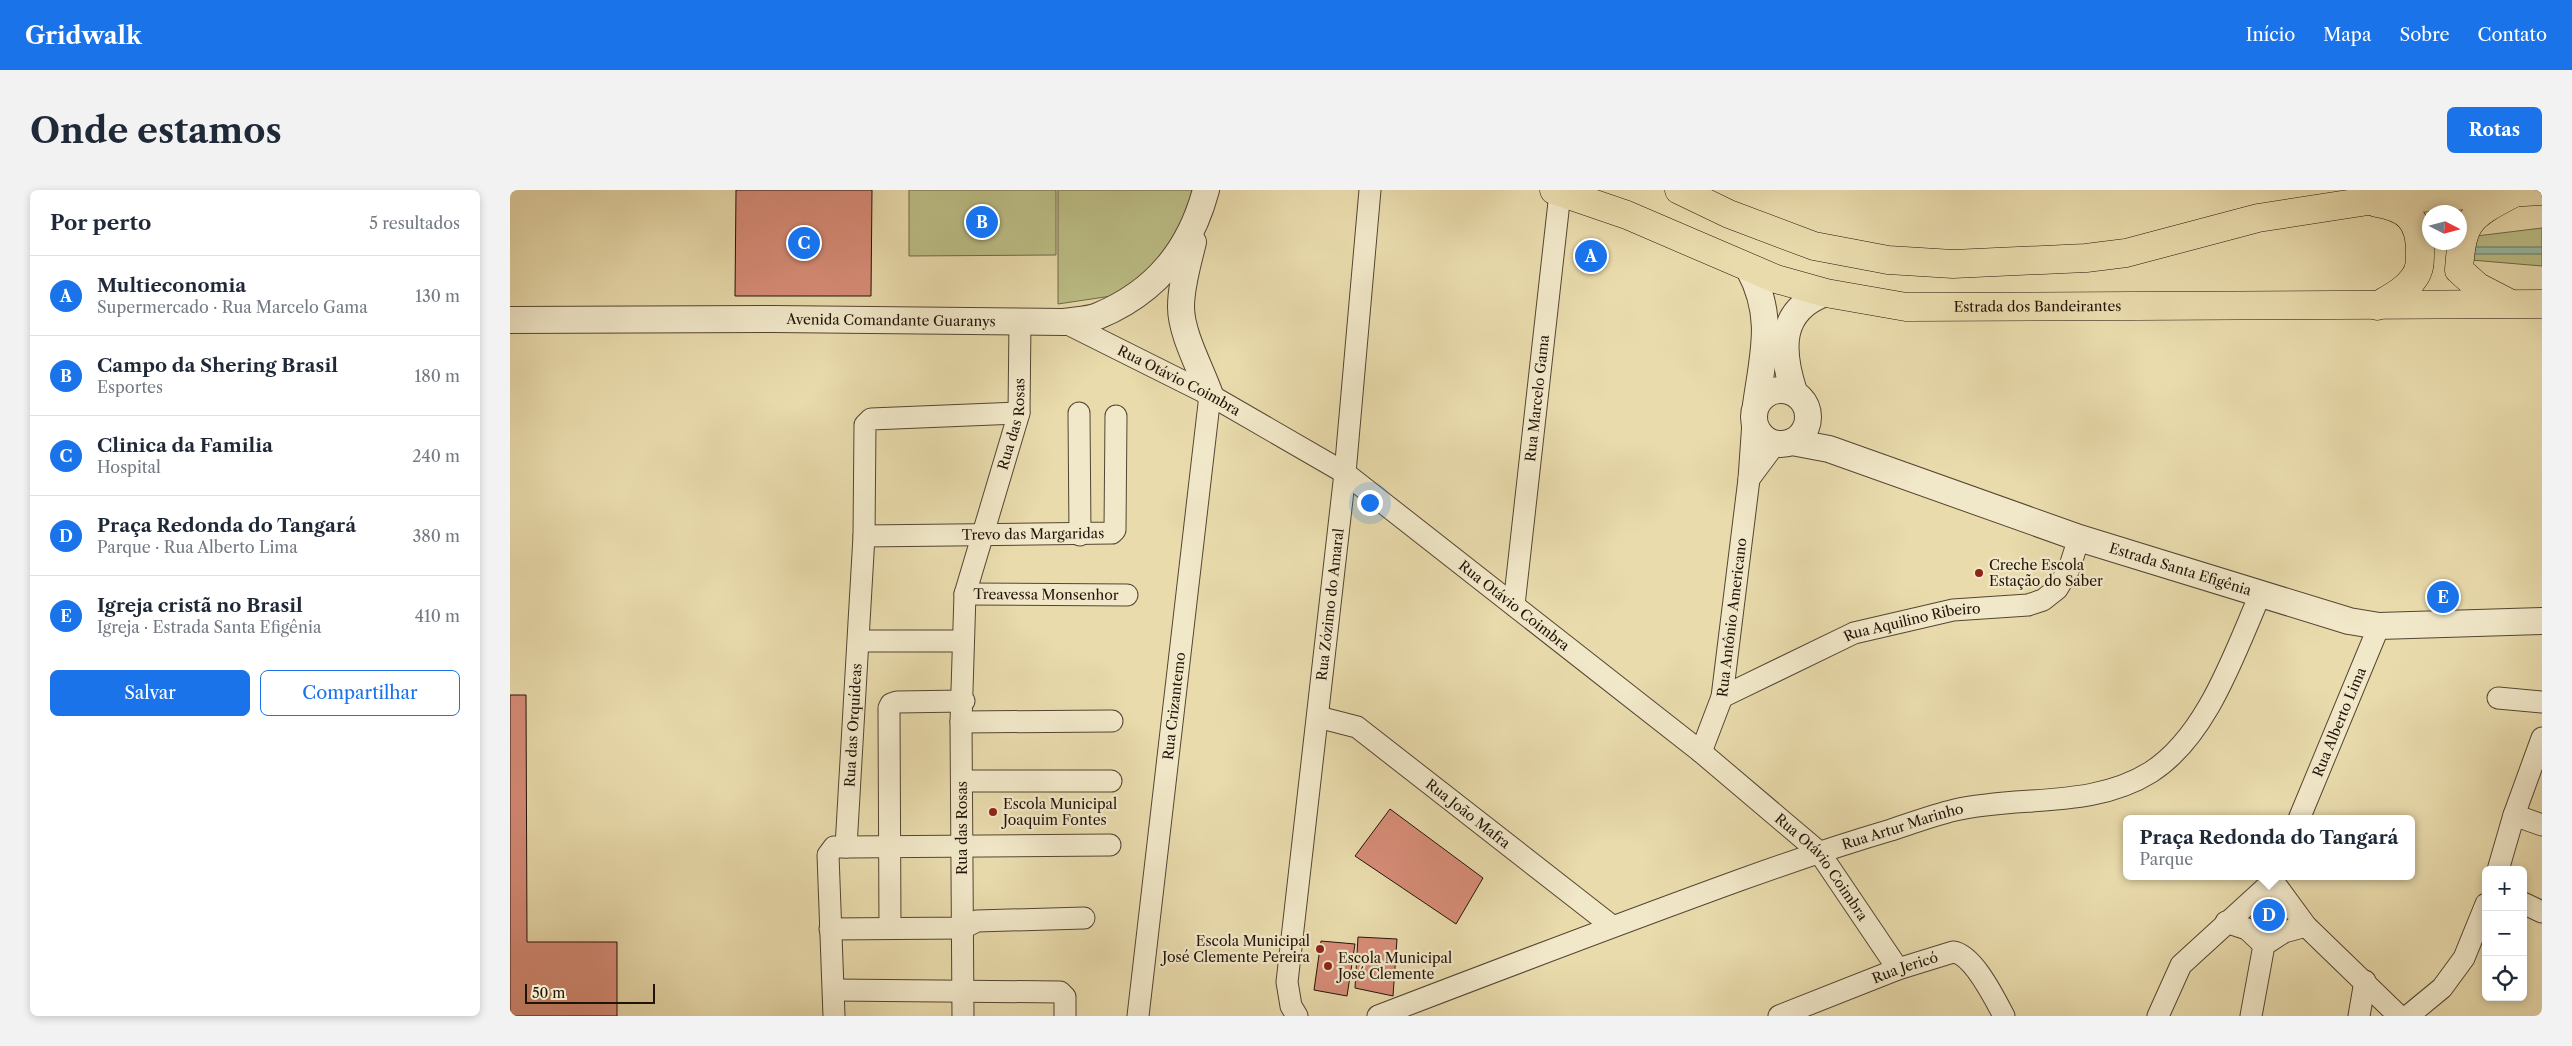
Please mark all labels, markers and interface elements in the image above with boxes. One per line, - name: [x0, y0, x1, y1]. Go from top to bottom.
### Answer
- text: Gridwalk: [25, 21, 142, 50]
- text: Início: [2246, 24, 2295, 46]
- text: Mapa: [2323, 24, 2371, 46]
- text: Sobre: [2399, 24, 2450, 46]
- text: Contato: [2478, 24, 2547, 46]
- button: Rotas: [2447, 107, 2542, 153]
- text: Onde estamos: [30, 109, 282, 152]
- pin: B: [966, 203, 998, 241]
- north arrow: [2422, 205, 2467, 250]
- text: Por perto: [50, 210, 151, 235]
- text: 5 resultados: [369, 213, 460, 233]
- pin: C: [788, 224, 820, 262]
- pin: A: [1575, 237, 1607, 275]
- text: Multieconomia: [97, 274, 246, 297]
- text: A: [60, 286, 72, 306]
- text: 130 m: [415, 286, 460, 306]
- text: Supermercado · Rua Marcelo Gama: [97, 297, 368, 317]
- street label: Estrada dos Bandeirantes: [1954, 297, 2121, 316]
- street label: Avenida Comandante Guaranys: [785, 310, 996, 330]
- street label: Rua Marcelo Gama: [1521, 333, 1553, 463]
- street label: Rua Otávio Coimbra: [1115, 341, 1244, 420]
- text: Campo da Shering Brasil: [97, 354, 338, 377]
- text: B: [60, 366, 72, 386]
- text: 180 m: [414, 366, 460, 386]
- text: Esportes: [97, 377, 163, 397]
- street label: Rua das Rosas: [994, 378, 1028, 472]
- text: Clinica da Familia: [97, 434, 273, 457]
- text: C: [60, 446, 72, 466]
- text: 240 m: [412, 446, 460, 466]
- text: Hospital: [97, 457, 161, 477]
- your location: [1357, 490, 1383, 516]
- text: Praça Redonda do Tangará: [97, 514, 356, 537]
- street label: Trevo das Margaridas: [962, 524, 1104, 544]
- text: D: [59, 526, 73, 546]
- text: 380 m: [412, 526, 460, 546]
- street label: Rua Zózimo do Amaral: [1312, 527, 1348, 682]
- text: Parque · Rua Alberto Lima: [97, 537, 298, 557]
- street label: Rua Antônio Americano: [1713, 537, 1751, 698]
- street label: Estrada Santa Efigênia: [2107, 539, 2254, 600]
- place label: Creche Escola Estação do Saber: [1989, 556, 2103, 590]
- street label: Rua Otávio Coimbra: [1455, 557, 1574, 655]
- marker: Creche Escola Estação do Saber: [1973, 567, 1985, 579]
- pin: E: [2427, 578, 2459, 616]
- street label: Treavessa Monsenhor: [973, 585, 1119, 604]
- text: Igreja cristã no Brasil: [97, 594, 303, 617]
- street label: Rua Aquilino Ribeiro: [1841, 599, 1981, 646]
- text: E: [60, 606, 72, 626]
- text: 410 m: [415, 606, 460, 626]
- text: Igreja · Estrada Santa Efigênia: [97, 617, 321, 637]
- street label: Rua Crizantemo: [1159, 651, 1189, 761]
- street label: Rua das Orquídeas: [840, 663, 866, 788]
- street label: Rua Alberto Lima: [2308, 664, 2370, 780]
- button: Salvar: [50, 670, 250, 716]
- button: Compartilhar: [260, 670, 460, 716]
- street label: Rua João Mafra: [1422, 775, 1514, 853]
- street label: Rua das Rosas: [953, 781, 971, 875]
- place label: Escola Municipal Joaquim Fontes: [1001, 795, 1117, 829]
- street label: Rua Artur Marinho: [1840, 799, 1965, 854]
- marker: Escola Municipal Joaquim Fontes: [987, 806, 999, 818]
- street label: Rua Otávio Coimbra: [1771, 809, 1872, 925]
- popup: [2123, 815, 2415, 880]
- text: Praça Redonda do Tangará: [2139, 826, 2399, 849]
- text: Parque: [2139, 849, 2193, 869]
- map controls: [2482, 866, 2527, 1001]
- button: +: [2482, 866, 2527, 911]
- pin: D: [2253, 896, 2285, 934]
- button: −: [2482, 911, 2527, 956]
- place label: Escola Municipal José Clemente Pereira: [1160, 932, 1311, 966]
- marker: Escola Municipal José Clemente Pereira: [1314, 943, 1326, 955]
- street label: Rua Jericó: [1869, 948, 1940, 987]
- place label: Escola Municipal José Clemente: [1336, 949, 1452, 983]
- button: locate: [2482, 956, 2527, 1001]
- marker: Escola Municipal José Clemente: [1322, 960, 1334, 972]
- scale bar: [525, 981, 655, 1004]
- text: 50 m: [532, 984, 565, 1002]

